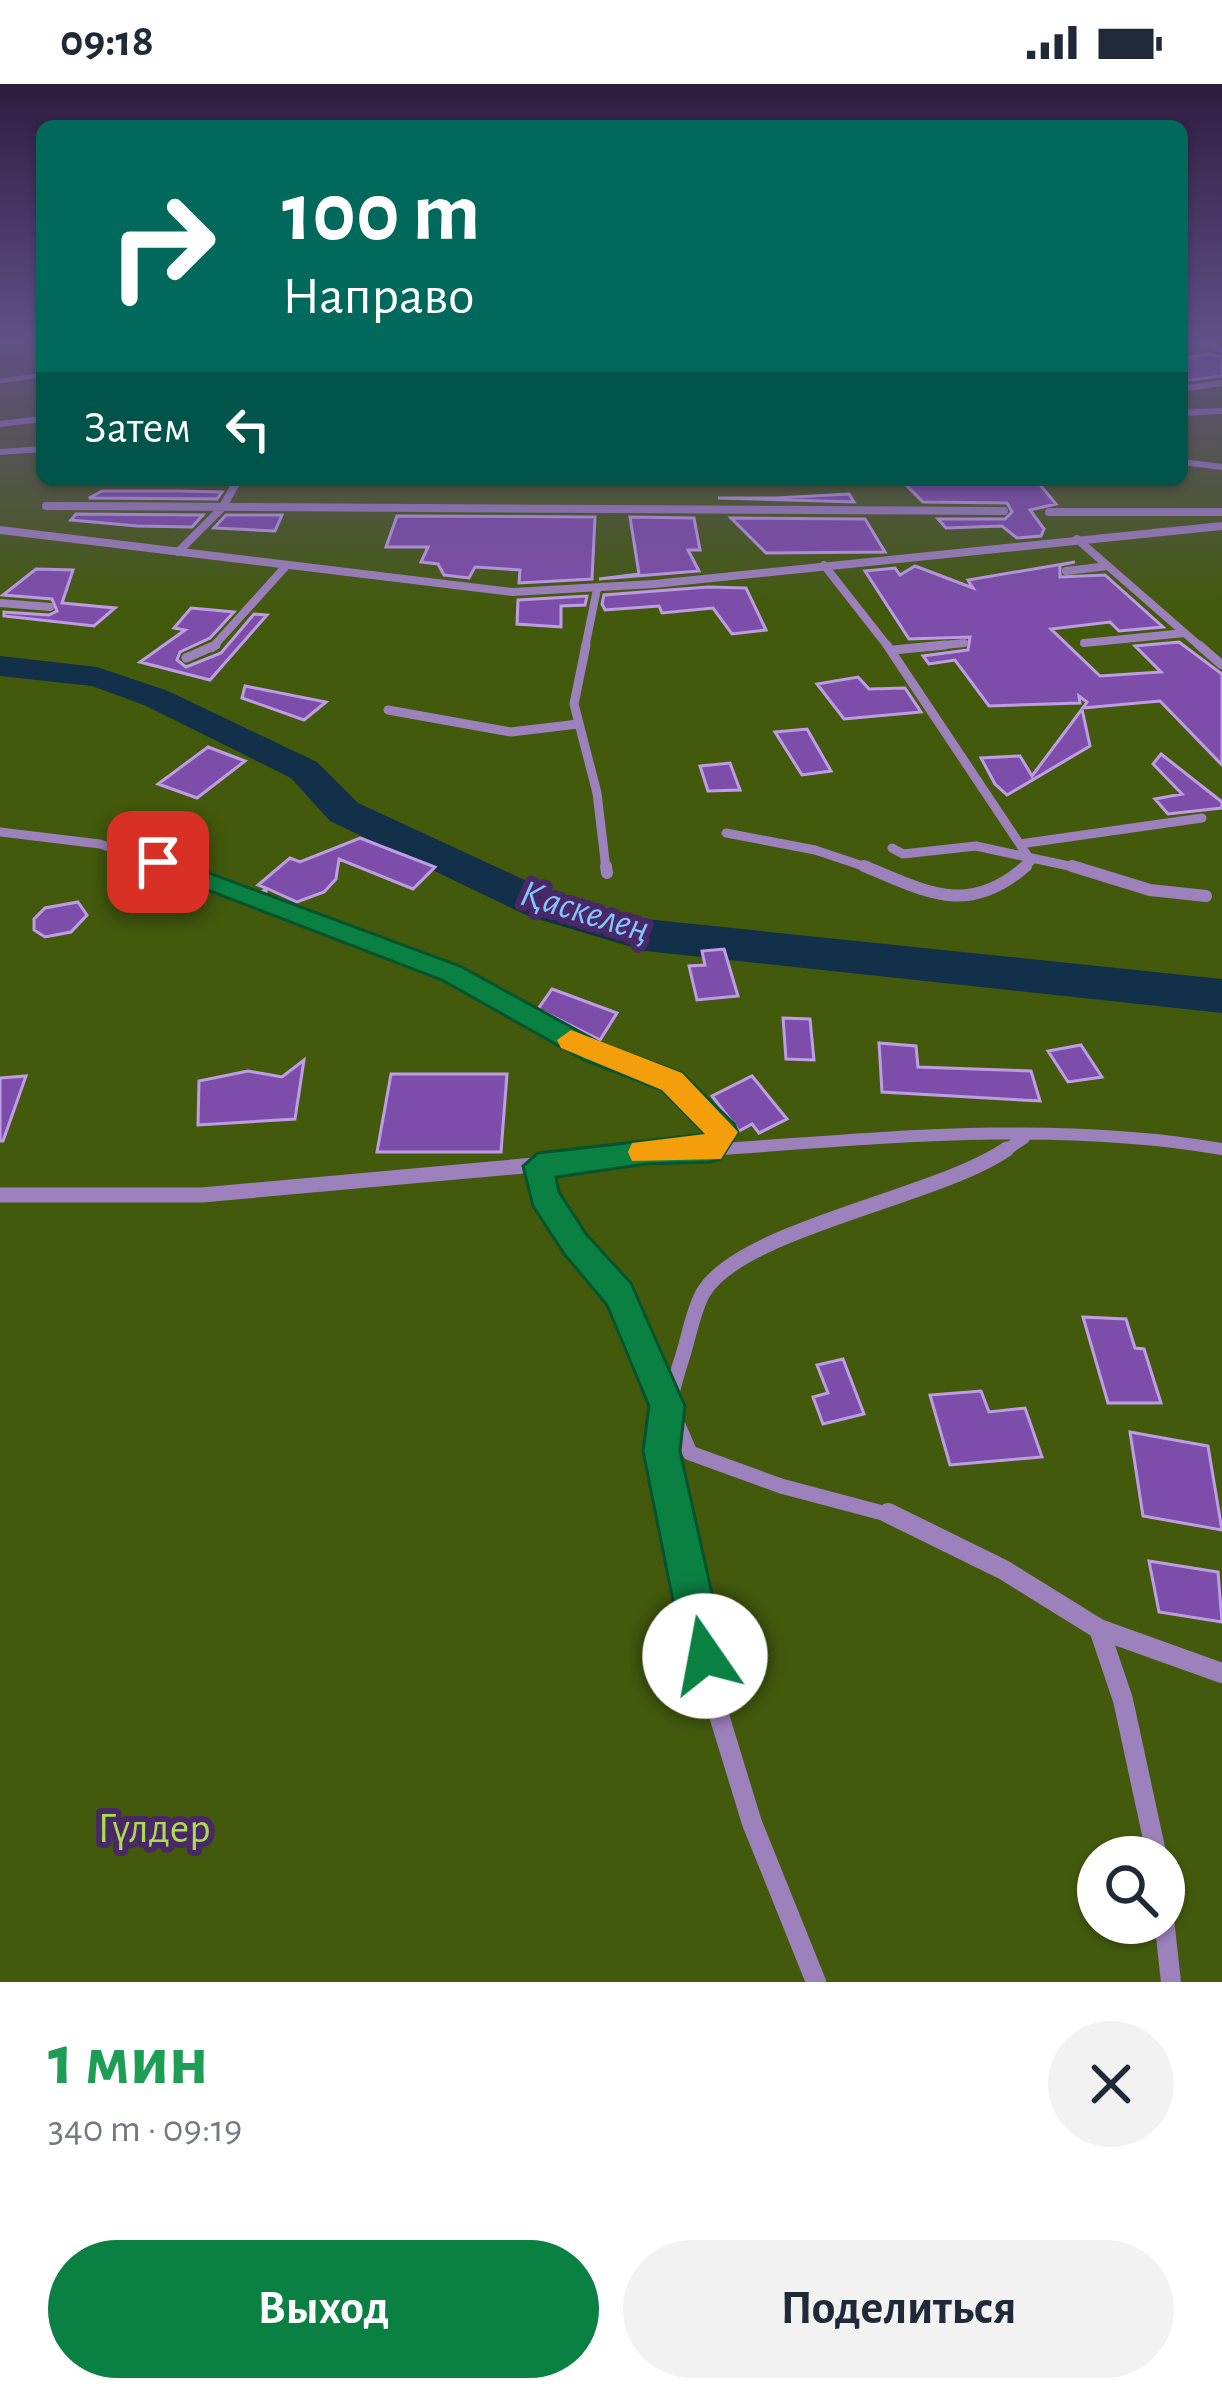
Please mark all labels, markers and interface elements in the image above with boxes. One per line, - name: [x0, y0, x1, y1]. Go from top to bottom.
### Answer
- text: 09:18: [60, 19, 154, 64]
- icon: right: [84, 168, 240, 324]
- text: 100 m: [282, 172, 480, 256]
- text: Направо: [282, 270, 474, 324]
- icon: left: [215, 396, 281, 462]
- text: Затем: [84, 406, 191, 451]
- pin: [107, 811, 209, 913]
- icon: arrive: [125, 829, 191, 895]
- water label: Қаскелең: [516, 874, 654, 950]
- position arrow: [642, 1593, 768, 1719]
- park label: Гүлдер: [97, 1808, 211, 1850]
- map controls: [1077, 1836, 1185, 1944]
- button: search: [1077, 1836, 1185, 1944]
- button: close: [1048, 2021, 1174, 2147]
- text: 1 мин: [48, 2025, 209, 2097]
- text: 340 m · 09:19: [48, 2110, 242, 2149]
- button: Выход: [48, 2240, 599, 2378]
- button: Поделиться: [623, 2240, 1174, 2378]

